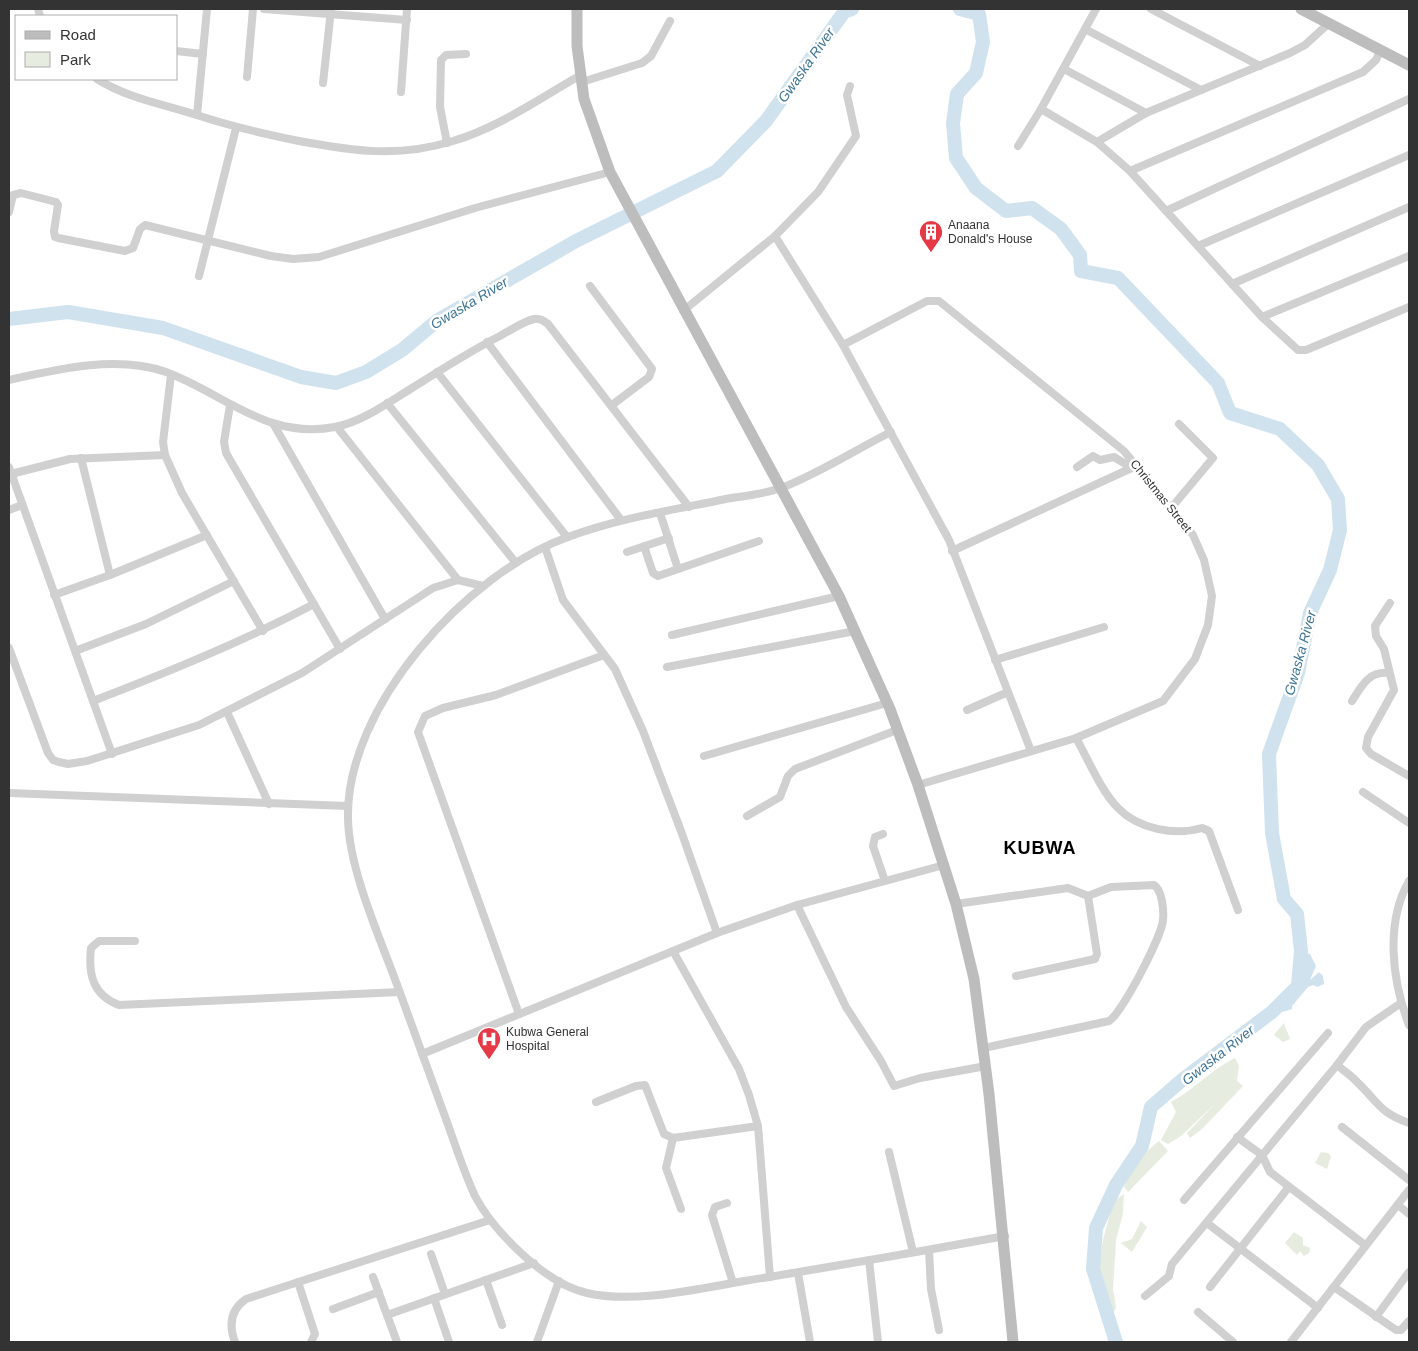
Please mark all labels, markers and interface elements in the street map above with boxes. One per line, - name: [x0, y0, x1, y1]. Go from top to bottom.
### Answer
- legend: [15, 15, 178, 80]
- water label: Gwaska River: [774, 24, 838, 105]
- text: Road: [60, 26, 96, 43]
- text: Park: [60, 51, 91, 68]
- place label: Anaana Donald's House: [948, 218, 1033, 246]
- building icon: Anaana Donald's House: [918, 219, 944, 253]
- water label: Gwaska River: [428, 273, 512, 332]
- street label: Christmas Street: [1127, 457, 1195, 536]
- water label: Gwaska River: [1281, 608, 1319, 697]
- district label: KUBWA: [1004, 838, 1077, 858]
- water label: Gwaska River: [1179, 1021, 1258, 1088]
- place label: Kubwa General Hospital: [506, 1025, 589, 1053]
- hospital icon: Kubwa General Hospital: [476, 1026, 502, 1060]

